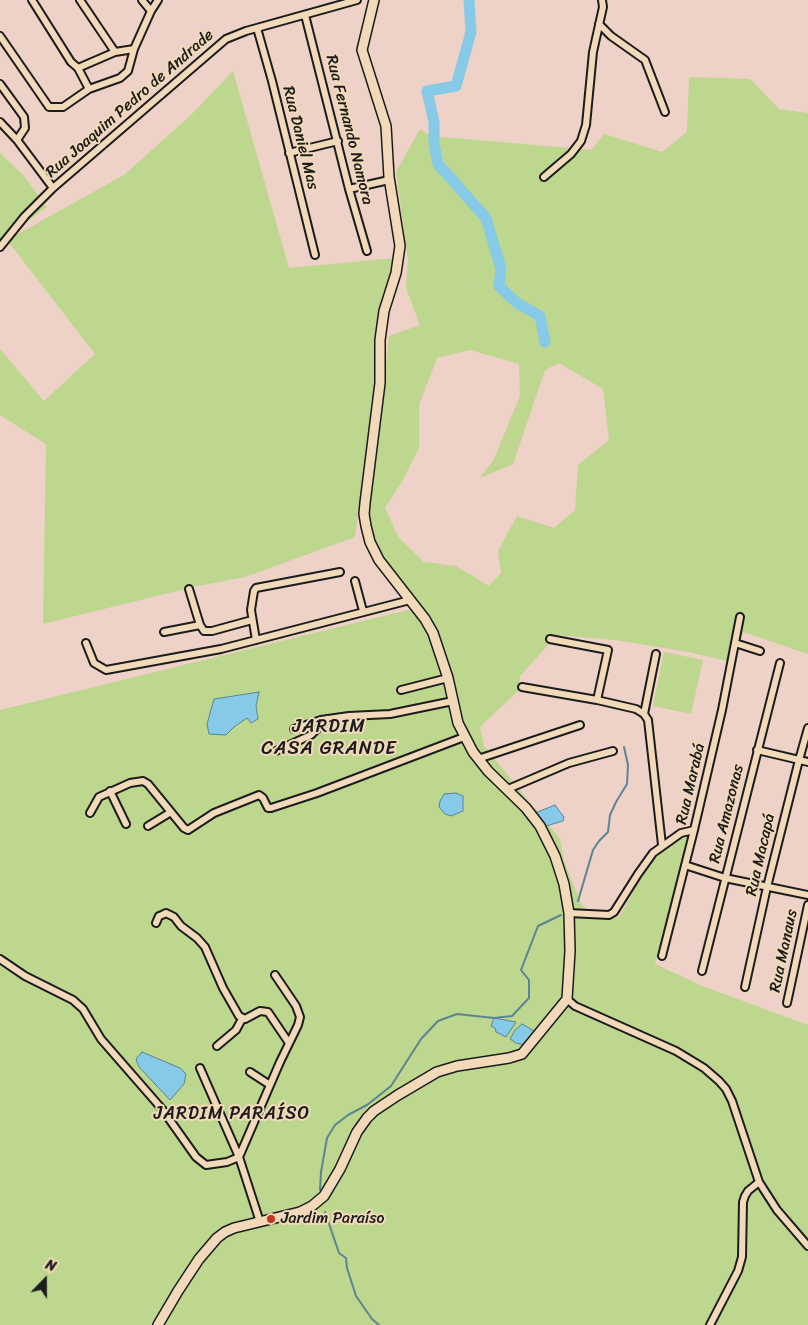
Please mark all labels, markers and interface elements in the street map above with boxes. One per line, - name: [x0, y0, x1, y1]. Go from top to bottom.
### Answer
- street label: Rua Joaquim Pedro de Andrade: [42, 26, 218, 182]
- street label: Rua Fernando Namora: [321, 53, 377, 207]
- street label: Rua Daniel Mas: [278, 84, 322, 192]
- district label: JARDIM CASA GRANDE: [260, 716, 398, 760]
- street label: Rua Marabá: [672, 742, 710, 826]
- street label: Rua Amazonas: [705, 763, 749, 865]
- street label: Rua Macapá: [742, 812, 780, 898]
- street label: Rua Manaus: [766, 908, 802, 994]
- district label: JARDIM PARAÍSO: [154, 1103, 310, 1125]
- place label: Jardim Paraíso: [281, 1209, 384, 1229]
- marker: Jardim Paraíso: [265, 1213, 277, 1225]
- text: N: [42, 1252, 60, 1279]
- north arrow: [20, 1255, 70, 1305]

